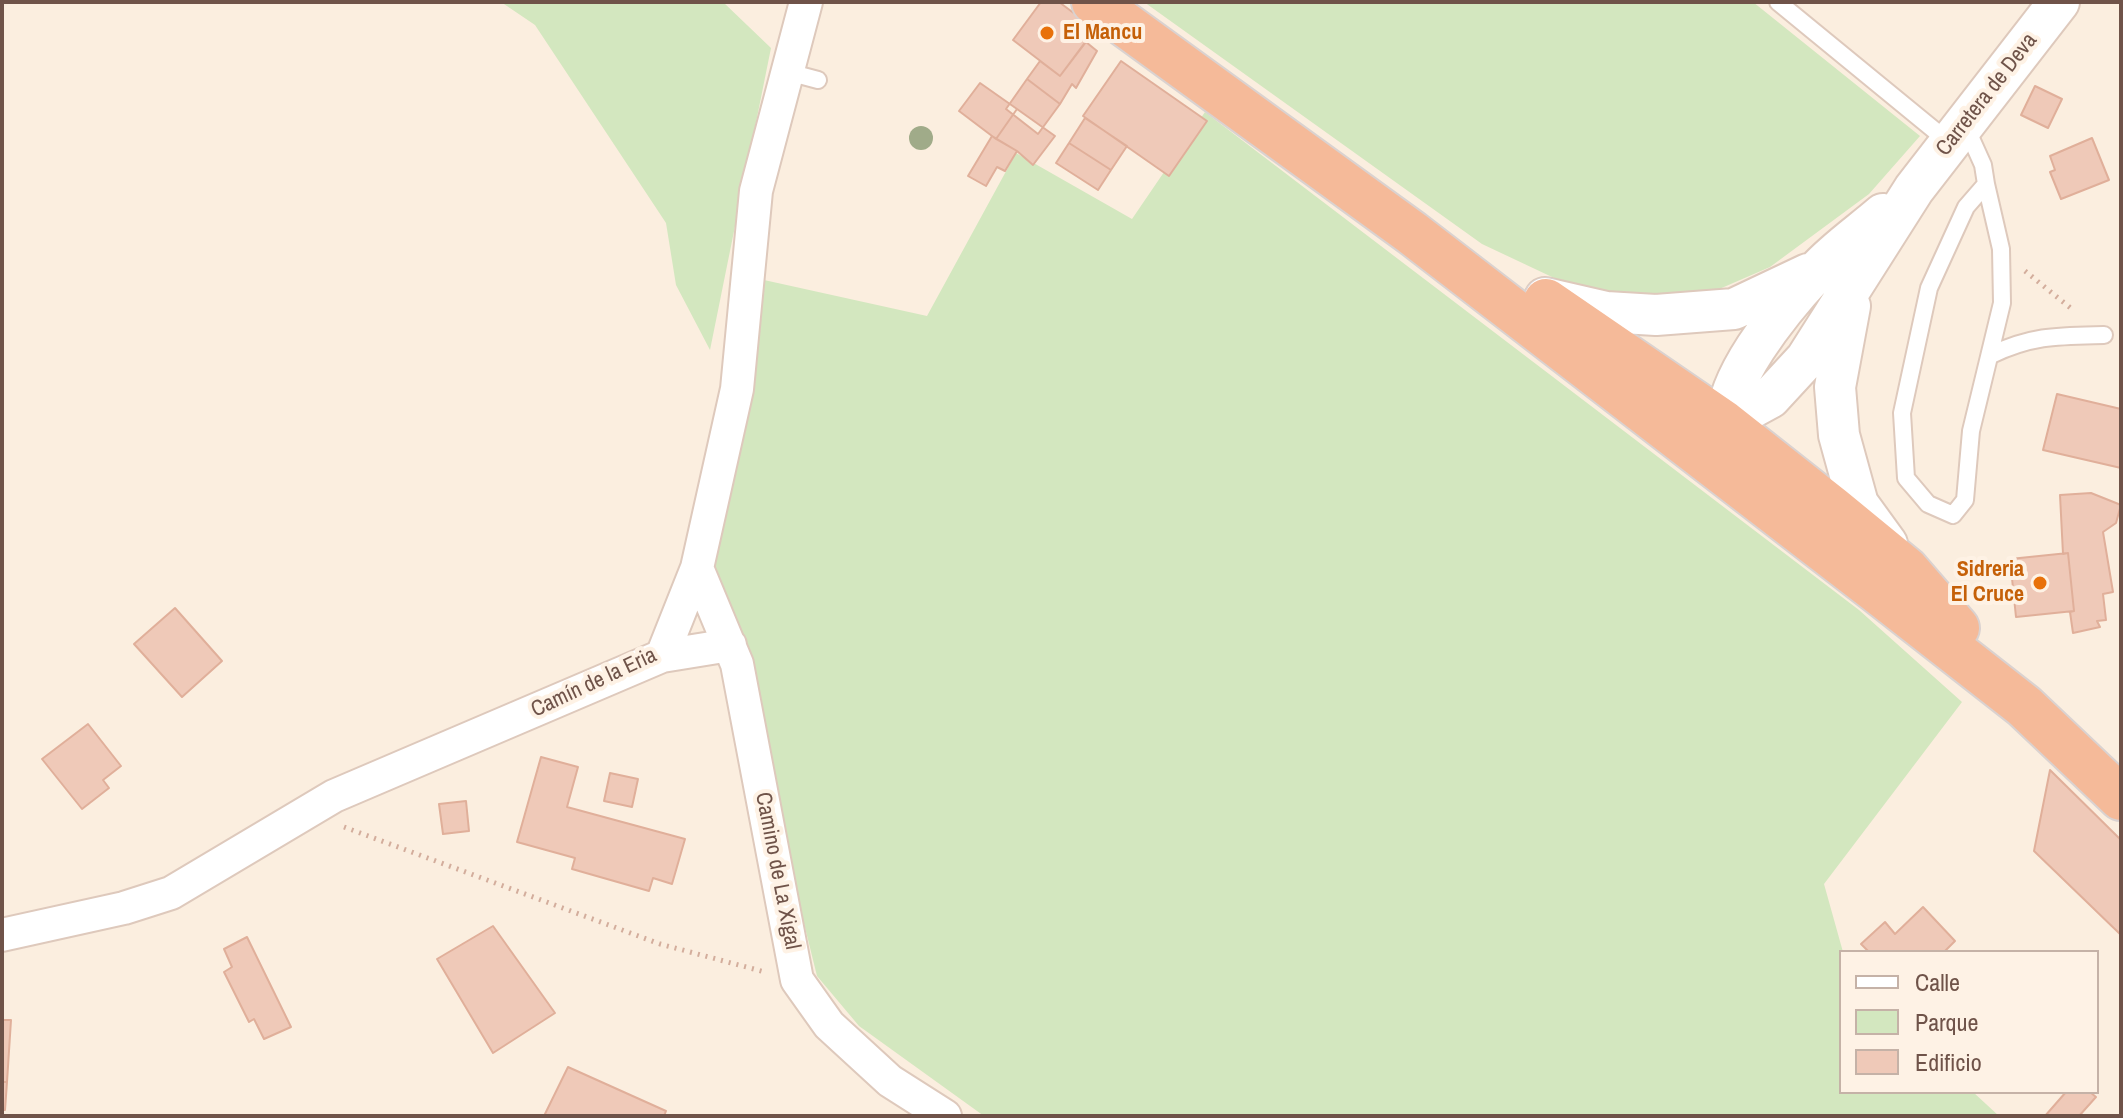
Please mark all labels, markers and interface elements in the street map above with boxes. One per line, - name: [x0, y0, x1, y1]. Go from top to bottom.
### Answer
- place label: El Mancu: [1063, 20, 1142, 46]
- marker: El Mancu: [1038, 24, 1056, 42]
- street label: Carretera de Deva: [1931, 28, 2043, 162]
- place label: Sidreria El Cruce: [1951, 557, 2024, 608]
- marker: Sidreria El Cruce: [2031, 574, 2049, 592]
- street label: Camín de la Eria: [527, 642, 661, 724]
- street label: Camino de La Xigal: [749, 790, 805, 952]
- legend: [1839, 950, 2099, 1094]
- text: Calle: [1915, 966, 1960, 998]
- text: Parque: [1915, 1006, 1978, 1038]
- text: Edificio: [1915, 1046, 1982, 1078]

